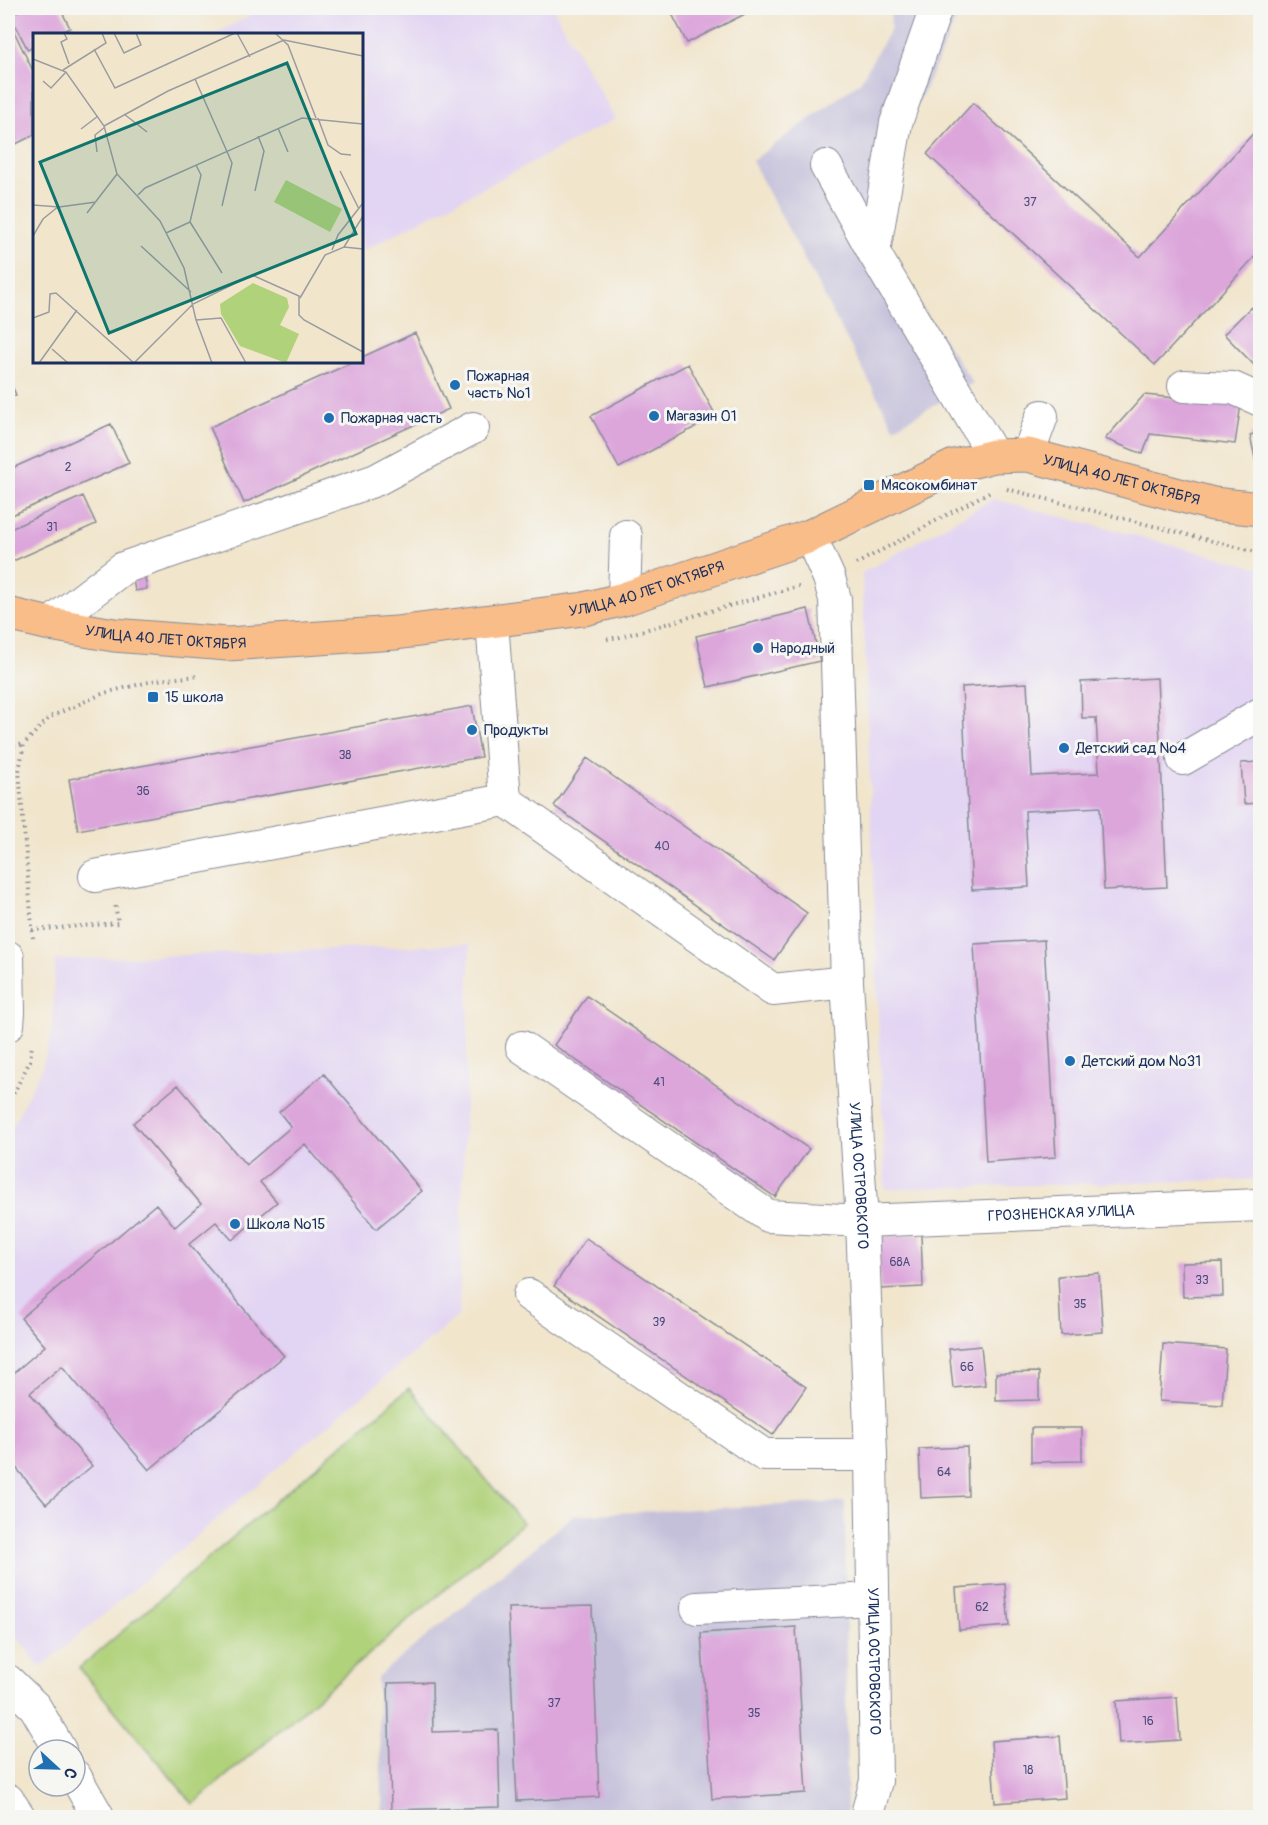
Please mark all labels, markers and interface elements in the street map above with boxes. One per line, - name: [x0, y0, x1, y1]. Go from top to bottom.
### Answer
- inset map: [33, 33, 363, 363]
- house number: 37: [1023, 195, 1037, 210]
- place label: Пожарная часть №1: [467, 367, 531, 403]
- marker: Пожарная часть №1: [448, 378, 462, 392]
- place label: Магазин 01: [666, 407, 737, 426]
- place label: Пожарная часть: [341, 409, 443, 428]
- marker: Магазин 01: [647, 409, 661, 423]
- marker: Пожарная часть: [322, 411, 336, 425]
- street label: УЛИЦА 40 ЛЕТ ОКТЯБРЯ: [1041, 450, 1202, 510]
- house number: 2: [65, 460, 72, 475]
- place label: Мясокомбинат: [881, 476, 978, 495]
- marker: Мясокомбинат: [862, 478, 876, 492]
- house number: 31: [46, 520, 58, 535]
- street label: УЛИЦА 40 ЛЕТ ОКТЯБРЯ: [568, 557, 727, 621]
- street label: УЛИЦА 40 ЛЕТ ОКТЯБРЯ: [84, 621, 247, 654]
- place label: Народный: [770, 639, 835, 658]
- marker: Народный: [751, 641, 765, 655]
- place label: 15 школа: [165, 688, 224, 707]
- marker: 15 школа: [146, 690, 160, 704]
- place label: Продукты: [484, 721, 548, 740]
- marker: Продукты: [465, 723, 479, 737]
- place label: Детский сад №4: [1075, 739, 1186, 758]
- marker: Детский сад №4: [1057, 741, 1071, 755]
- house number: 38: [339, 748, 351, 763]
- house number: 36: [136, 784, 150, 799]
- house number: 40: [654, 839, 670, 854]
- place label: Детский дом №31: [1081, 1052, 1201, 1071]
- marker: Детский дом №31: [1063, 1054, 1077, 1068]
- house number: 41: [653, 1075, 665, 1090]
- street label: УЛИЦА ОСТРОВСКОГО: [845, 1101, 872, 1250]
- street label: ГРОЗНЕНСКАЯ УЛИЦА: [987, 1201, 1135, 1226]
- place label: Школа №15: [247, 1215, 325, 1234]
- marker: Школа №15: [228, 1217, 242, 1231]
- house number: 68А: [890, 1255, 911, 1270]
- house number: 33: [1195, 1273, 1209, 1288]
- house number: 35: [1073, 1297, 1087, 1312]
- house number: 39: [653, 1315, 665, 1330]
- house number: 66: [960, 1360, 974, 1375]
- house number: 64: [937, 1465, 951, 1480]
- street label: УЛИЦА ОСТРОВСКОГО: [863, 1587, 884, 1735]
- house number: 62: [975, 1600, 989, 1615]
- house number: 37: [547, 1696, 561, 1711]
- house number: 35: [747, 1706, 761, 1721]
- house number: 16: [1142, 1714, 1154, 1729]
- north arrow: [27, 1738, 87, 1798]
- house number: 18: [1023, 1763, 1033, 1778]
- text: С: [59, 1765, 81, 1782]

